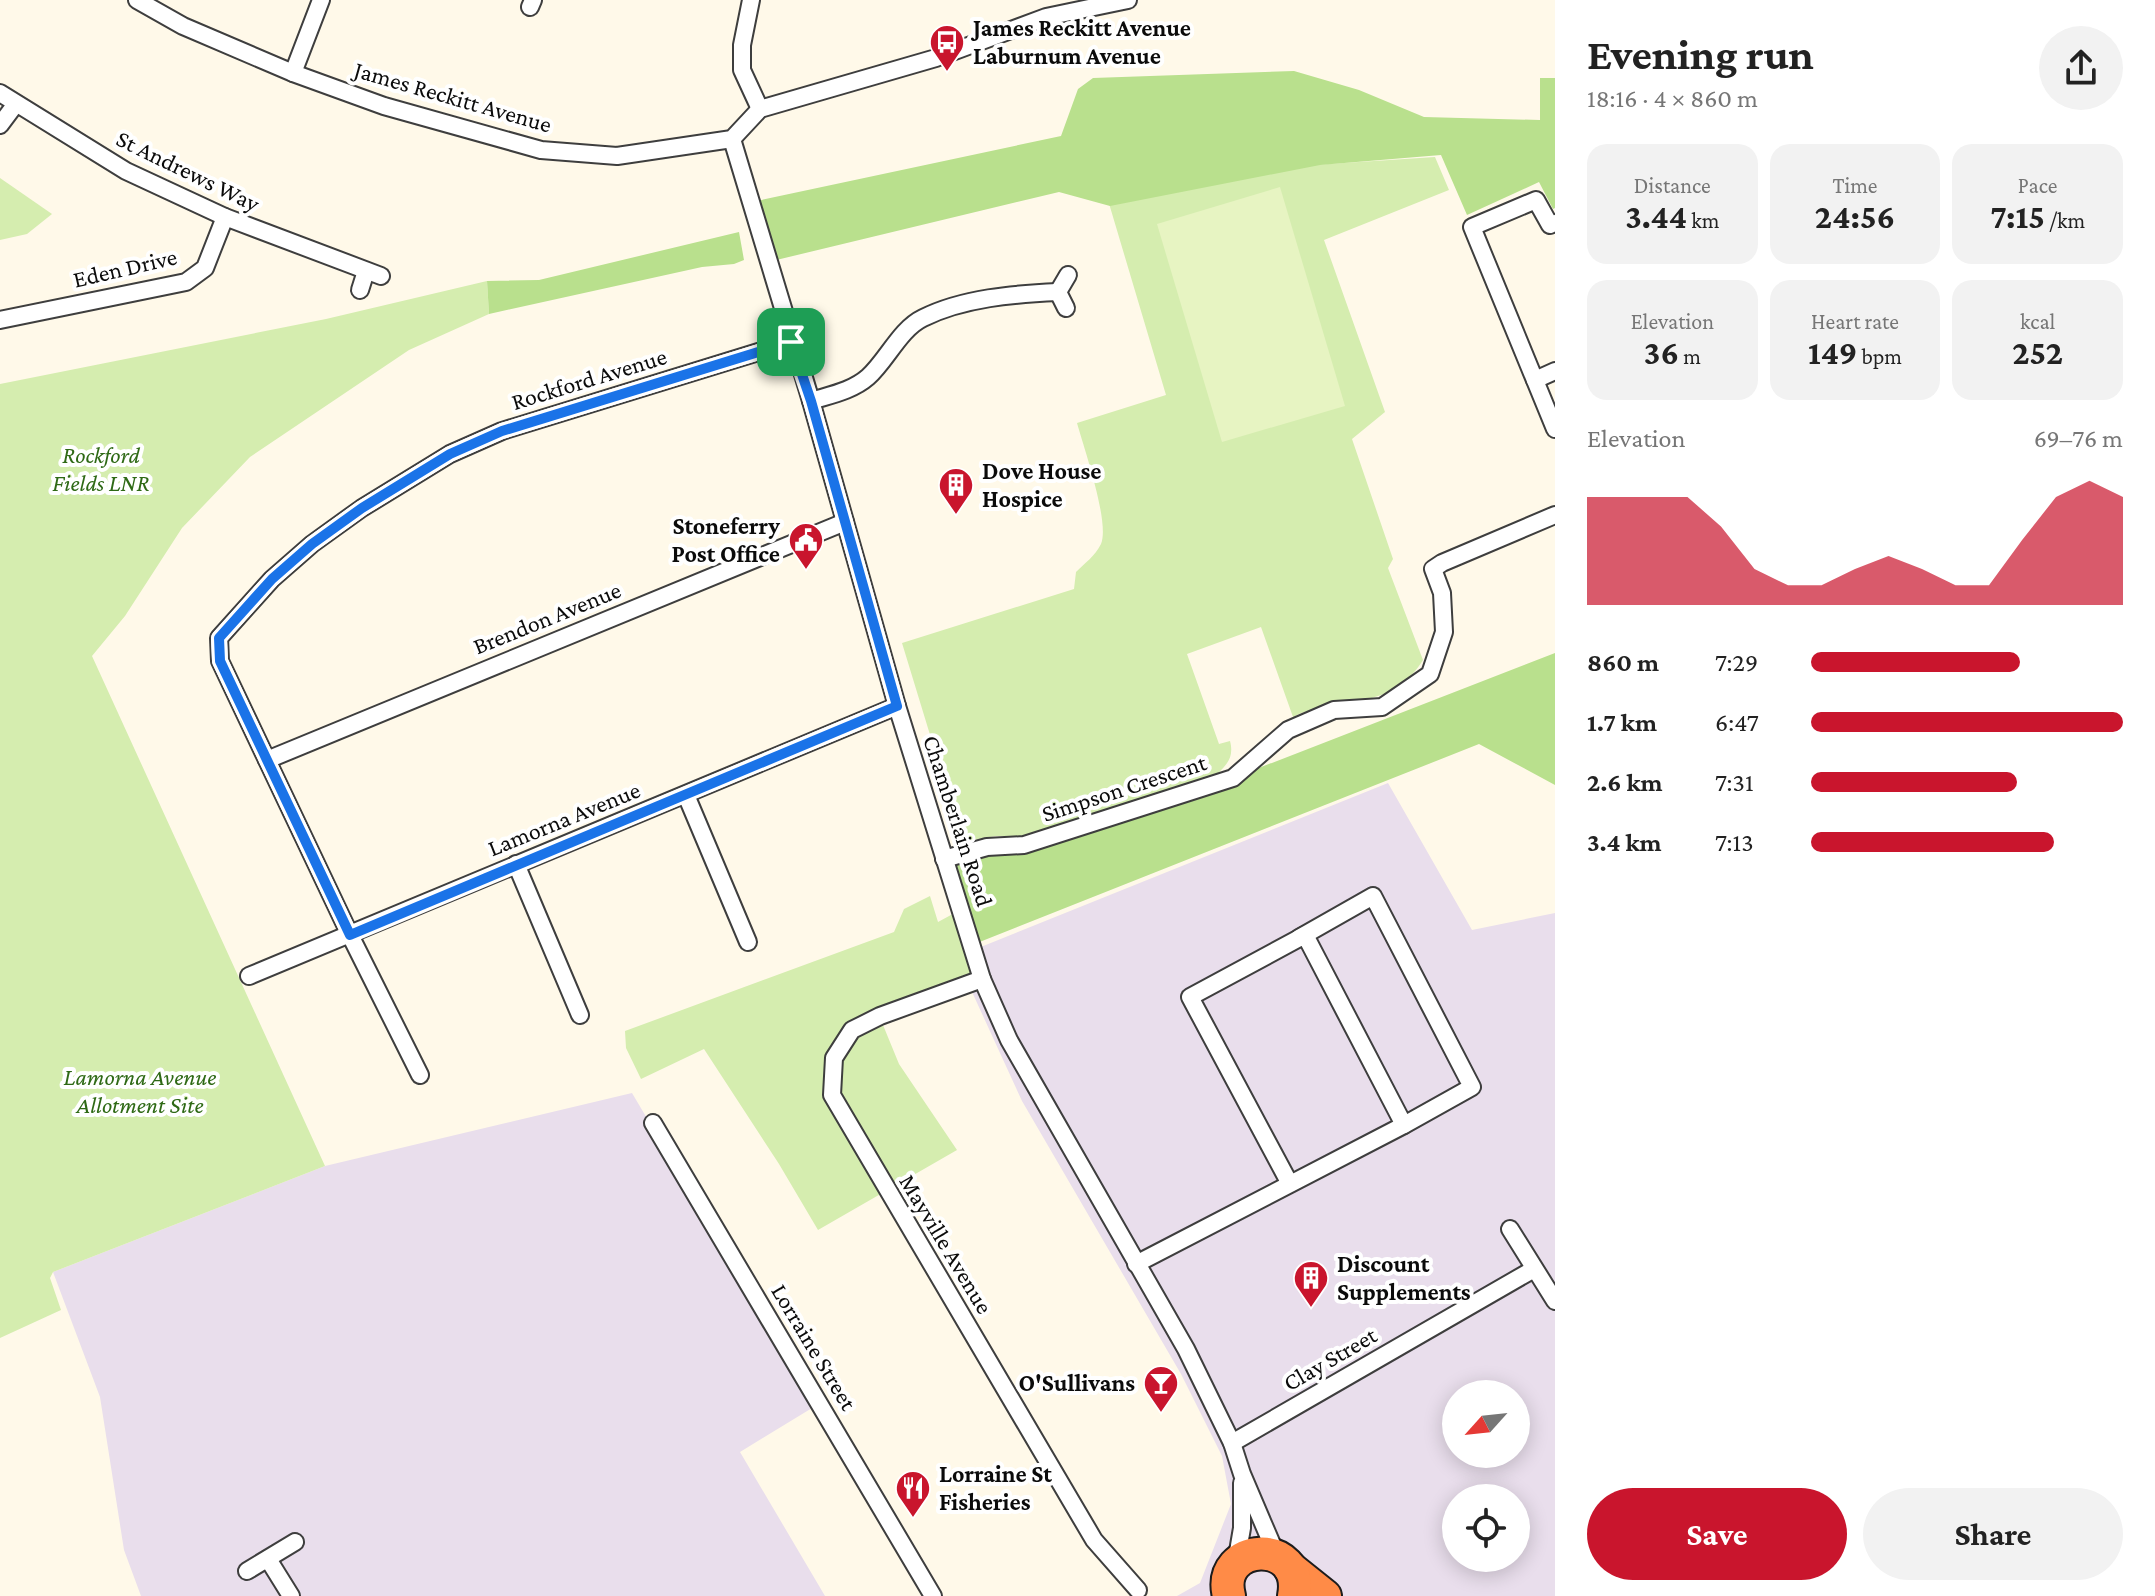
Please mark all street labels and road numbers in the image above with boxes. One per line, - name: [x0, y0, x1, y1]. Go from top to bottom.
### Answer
- street label: James Reckitt Avenue: [349, 55, 555, 138]
- street label: St Andrews Way: [112, 124, 265, 217]
- street label: Eden Drive: [70, 242, 179, 293]
- street label: Rockford Avenue: [508, 342, 670, 415]
- street label: Brendon Avenue: [469, 576, 625, 659]
- street label: Chamberlain Road: [918, 732, 999, 910]
- street label: Simpson Crescent: [1038, 748, 1211, 827]
- street label: Lamorna Avenue: [484, 776, 644, 861]
- street label: Mayville Avenue: [894, 1169, 999, 1318]
- street label: Lorraine Street: [766, 1279, 863, 1415]
- street label: Clay Street: [1278, 1321, 1382, 1396]

